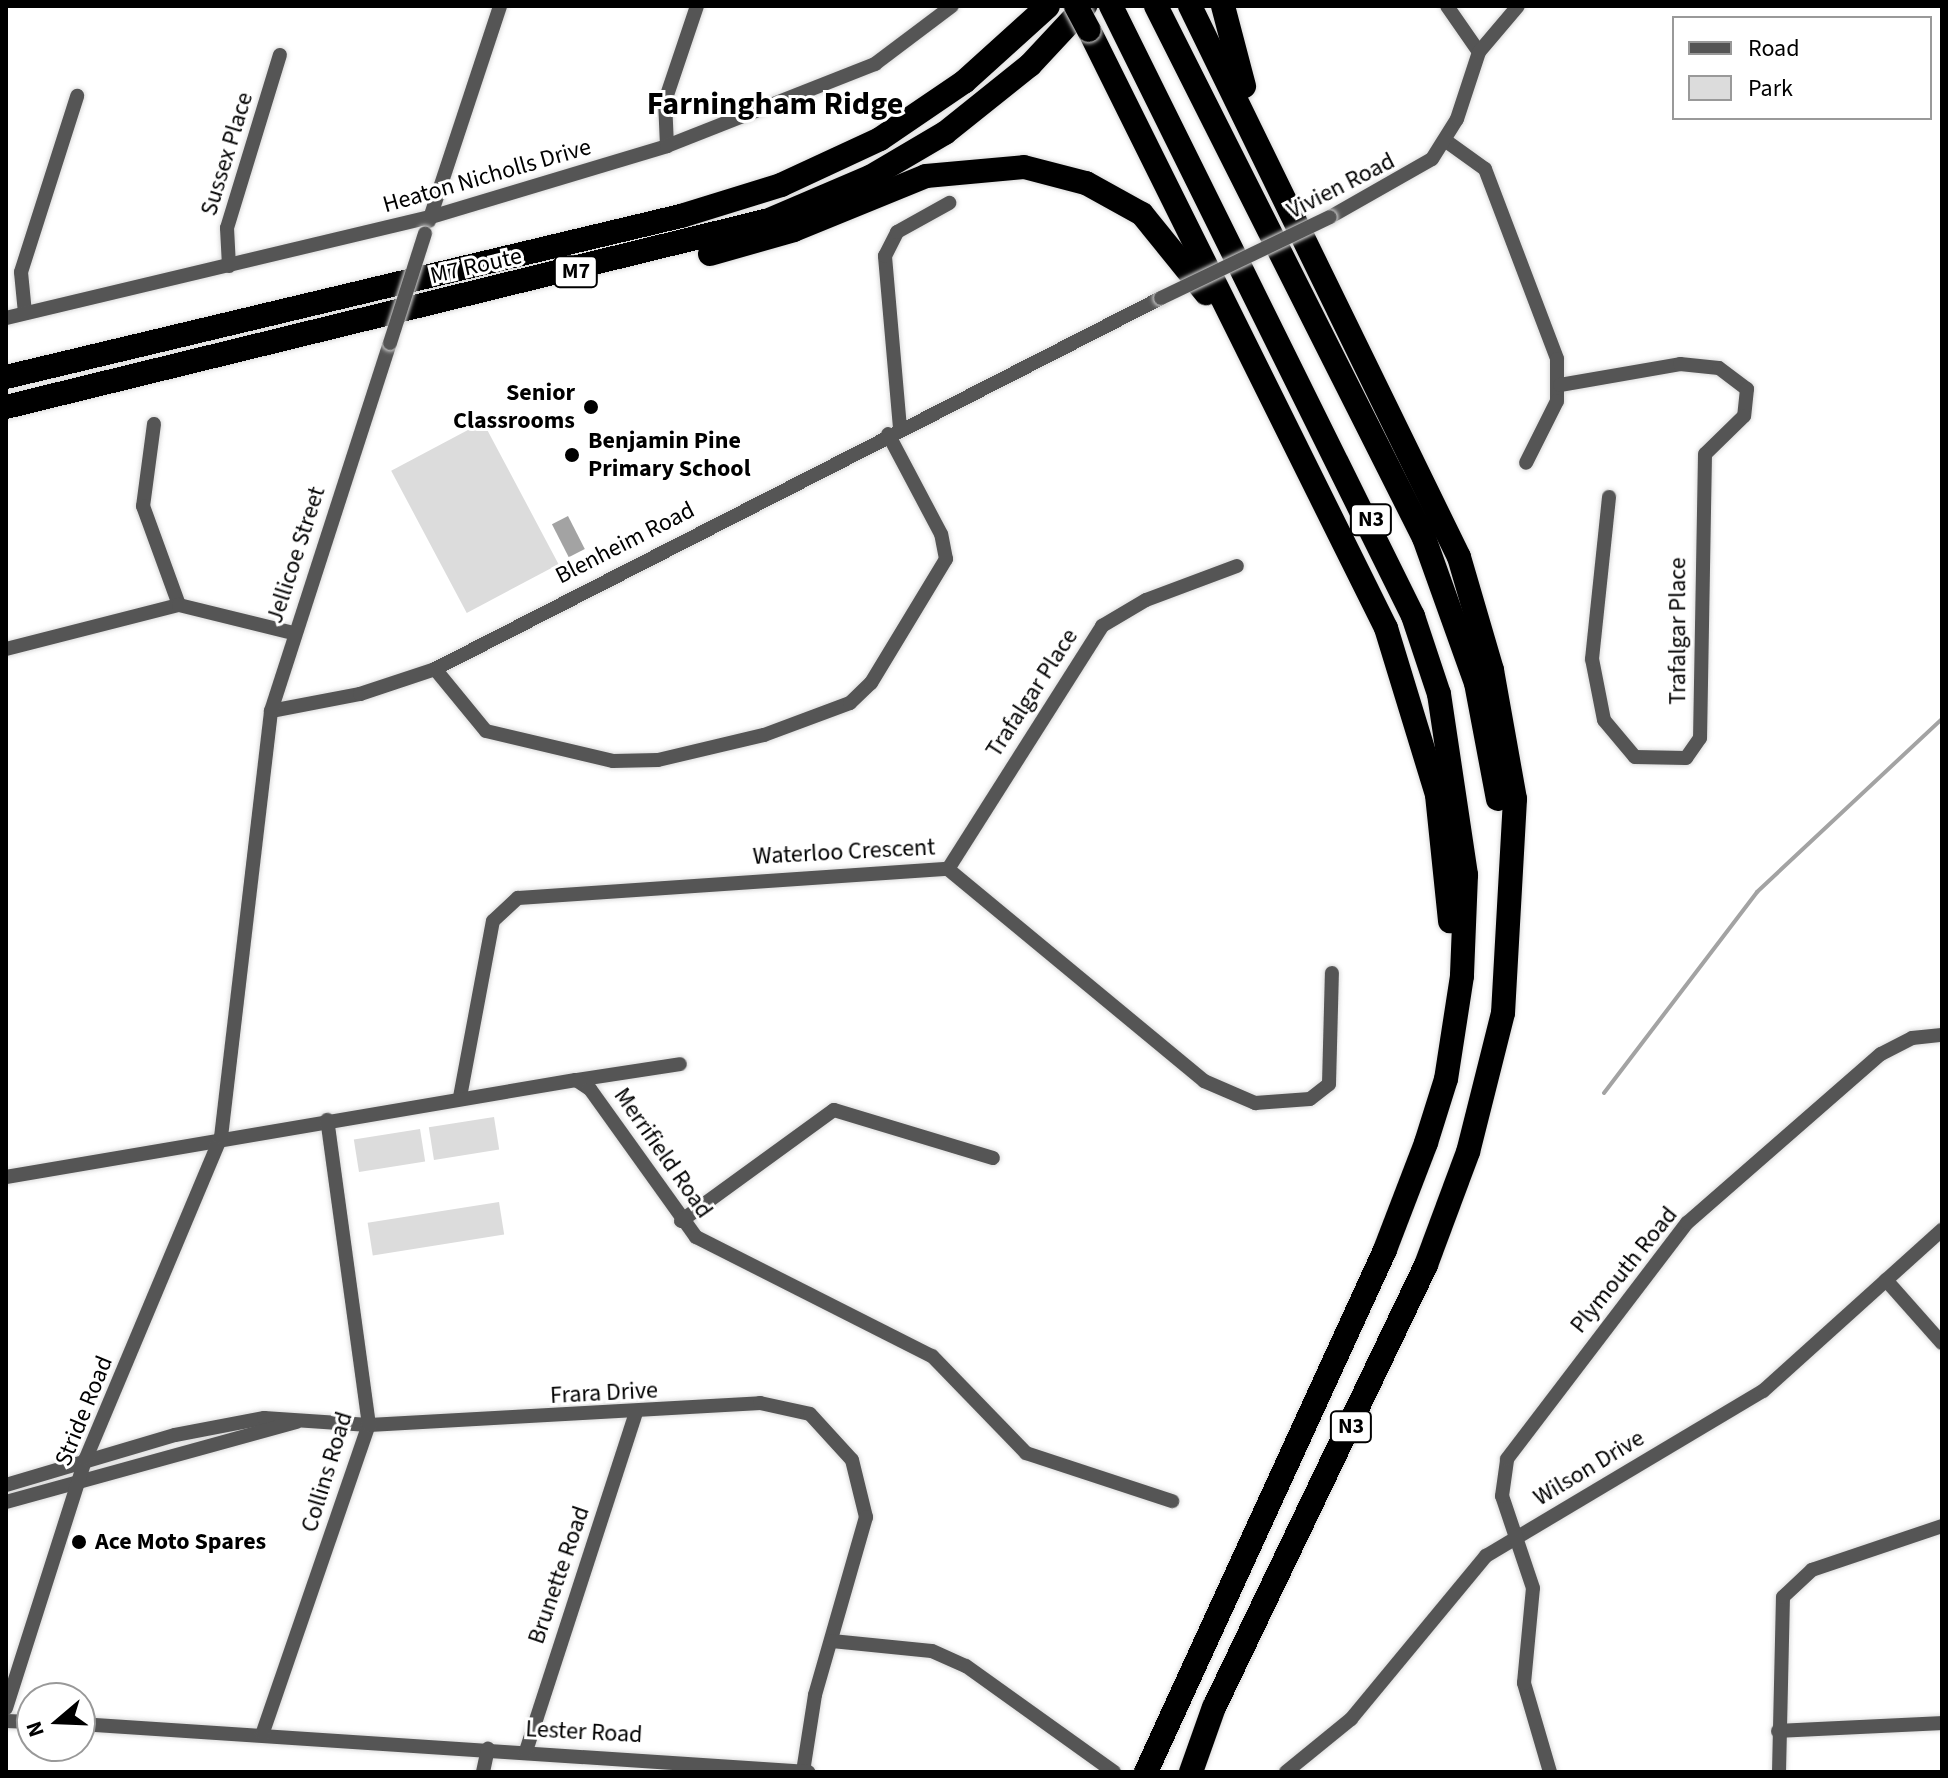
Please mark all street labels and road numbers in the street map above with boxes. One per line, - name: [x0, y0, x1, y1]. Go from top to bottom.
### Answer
- street label: Sussex Place: [195, 89, 259, 219]
- street label: Heaton Nicholls Drive: [380, 132, 594, 220]
- street label: Vivien Road: [1282, 147, 1400, 225]
- street label: M7 Route: [427, 241, 525, 291]
- road number: M7: [552, 254, 600, 290]
- street label: Jellicoe Street: [260, 483, 332, 627]
- street label: Blenheim Road: [551, 496, 699, 590]
- road number: N3: [1349, 502, 1393, 538]
- street label: Trafalgar Place: [1664, 557, 1692, 705]
- street label: Trafalgar Place: [980, 623, 1084, 763]
- street label: Waterloo Crescent: [752, 833, 936, 871]
- street label: Merrifield Road: [607, 1082, 719, 1224]
- street label: Plymouth Road: [1564, 1201, 1684, 1339]
- street label: Stride Road: [49, 1352, 119, 1470]
- street label: Frara Drive: [549, 1376, 659, 1410]
- street label: Collins Road: [295, 1408, 359, 1536]
- road number: N3: [1329, 1409, 1373, 1445]
- street label: Wilson Drive: [1528, 1424, 1650, 1512]
- street label: Brunette Road: [522, 1502, 596, 1648]
- street label: Lester Road: [525, 1715, 643, 1749]

